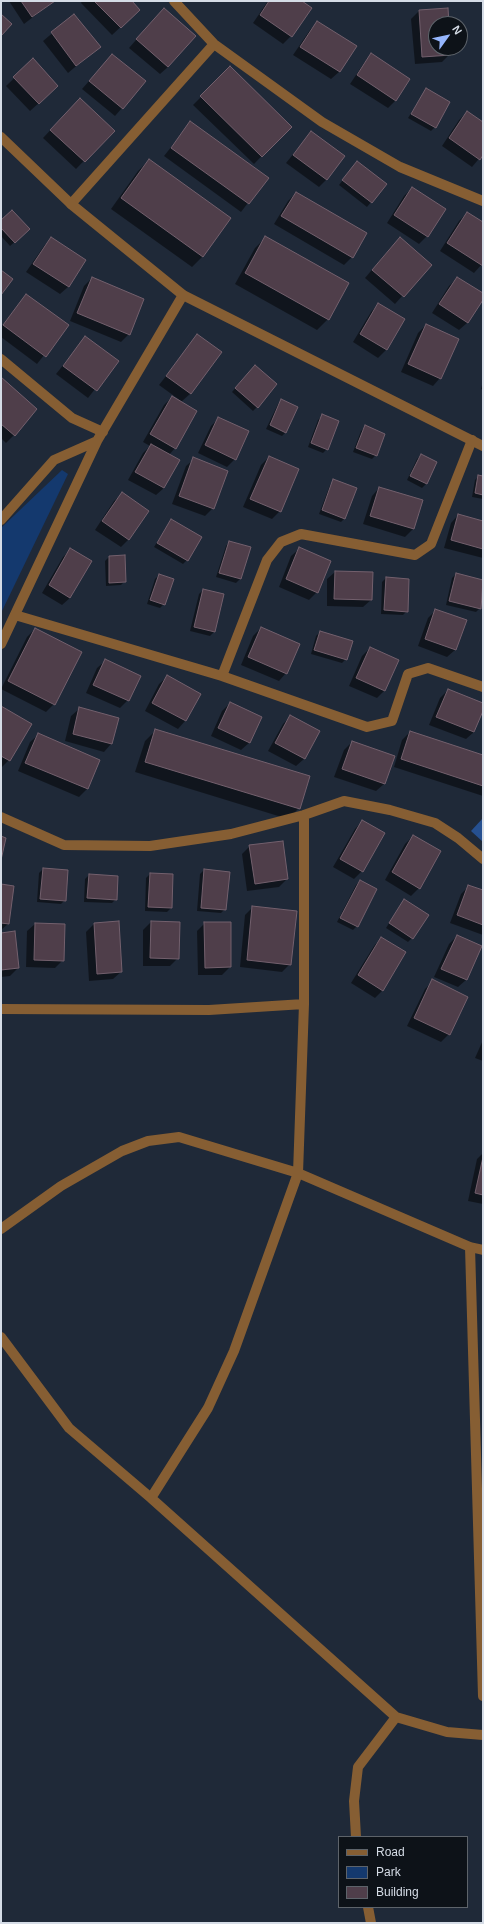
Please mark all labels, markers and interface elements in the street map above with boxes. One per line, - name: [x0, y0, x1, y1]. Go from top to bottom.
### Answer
- north arrow: [428, 16, 468, 56]
- text: N: [450, 23, 464, 37]
- legend: [338, 1836, 468, 1908]
- text: Road: [376, 1845, 405, 1859]
- text: Park: [376, 1865, 401, 1879]
- text: Building: [376, 1885, 419, 1899]

